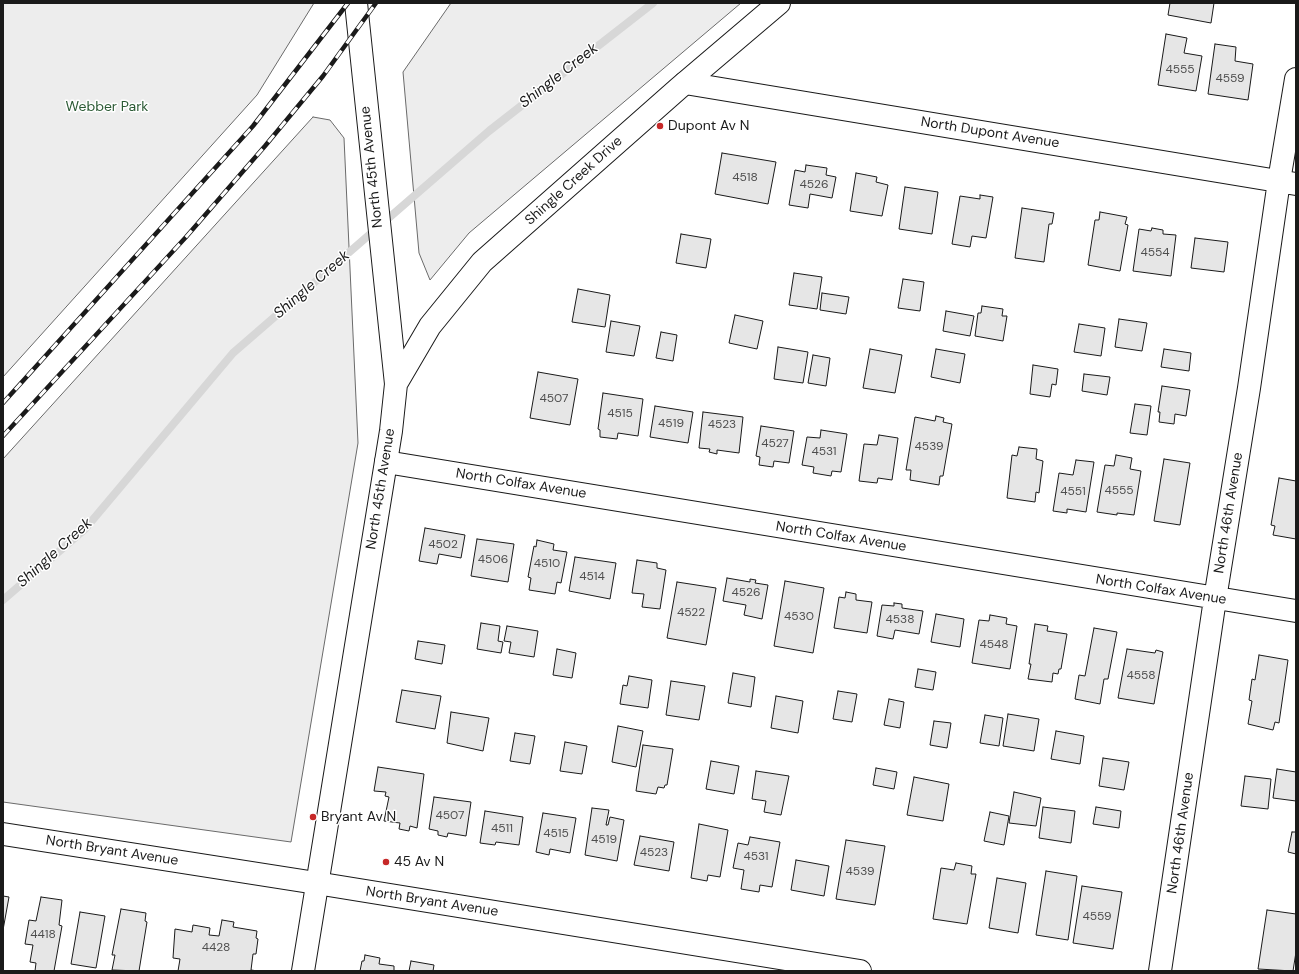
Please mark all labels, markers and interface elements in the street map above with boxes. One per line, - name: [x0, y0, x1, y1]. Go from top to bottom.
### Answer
- water label: Shingle Creek: [516, 40, 602, 112]
- house number: 4555: [1165, 63, 1195, 77]
- house number: 4559: [1215, 72, 1245, 86]
- park label: Webber Park: [66, 99, 148, 115]
- street label: North 45th Avenue: [357, 105, 387, 229]
- street label: North Dupont Avenue: [920, 114, 1060, 152]
- place label: Dupont Av N: [668, 118, 749, 134]
- marker: Dupont Av N: [655, 121, 665, 131]
- street label: Shingle Creek Drive: [522, 133, 626, 229]
- house number: 4518: [732, 171, 758, 185]
- house number: 4526: [800, 178, 828, 192]
- house number: 4554: [1140, 246, 1170, 260]
- water label: Shingle Creek: [270, 247, 354, 323]
- house number: 4507: [539, 392, 569, 406]
- house number: 4515: [607, 407, 633, 421]
- house number: 4519: [658, 417, 684, 431]
- house number: 4523: [708, 418, 736, 432]
- street label: North 45th Avenue: [363, 427, 399, 551]
- house number: 4527: [761, 437, 789, 451]
- house number: 4539: [915, 440, 943, 454]
- house number: 4531: [811, 445, 837, 459]
- street label: North 46th Avenue: [1211, 451, 1247, 575]
- street label: North Colfax Avenue: [454, 465, 588, 503]
- house number: 4555: [1104, 484, 1134, 498]
- house number: 4551: [1060, 485, 1086, 499]
- water label: Shingle Creek: [14, 515, 96, 591]
- street label: North Colfax Avenue: [774, 518, 908, 556]
- house number: 4502: [428, 538, 458, 552]
- house number: 4506: [478, 553, 508, 567]
- house number: 4510: [534, 557, 560, 571]
- house number: 4514: [579, 570, 605, 584]
- street label: North Colfax Avenue: [1094, 571, 1228, 609]
- house number: 4526: [732, 586, 760, 600]
- house number: 4522: [677, 606, 705, 620]
- house number: 4530: [784, 610, 814, 624]
- house number: 4538: [886, 613, 914, 627]
- house number: 4548: [979, 638, 1009, 652]
- house number: 4558: [1126, 669, 1156, 683]
- street label: North 46th Avenue: [1164, 771, 1198, 895]
- place label: Bryant Av N: [321, 809, 396, 825]
- house number: 4507: [435, 809, 465, 823]
- marker: Bryant Av N: [308, 812, 318, 822]
- house number: 4511: [491, 822, 513, 836]
- house number: 4515: [543, 827, 569, 841]
- street label: North Bryant Avenue: [45, 832, 179, 870]
- house number: 4519: [591, 833, 617, 847]
- house number: 4523: [640, 846, 668, 860]
- house number: 4531: [743, 850, 769, 864]
- place label: 45 Av N: [394, 854, 444, 870]
- marker: 45 Av N: [381, 857, 391, 867]
- house number: 4539: [846, 865, 874, 879]
- street label: North Bryant Avenue: [365, 883, 499, 921]
- house number: 4559: [1082, 910, 1112, 924]
- house number: 4418: [30, 928, 56, 942]
- house number: 4428: [202, 941, 230, 955]

